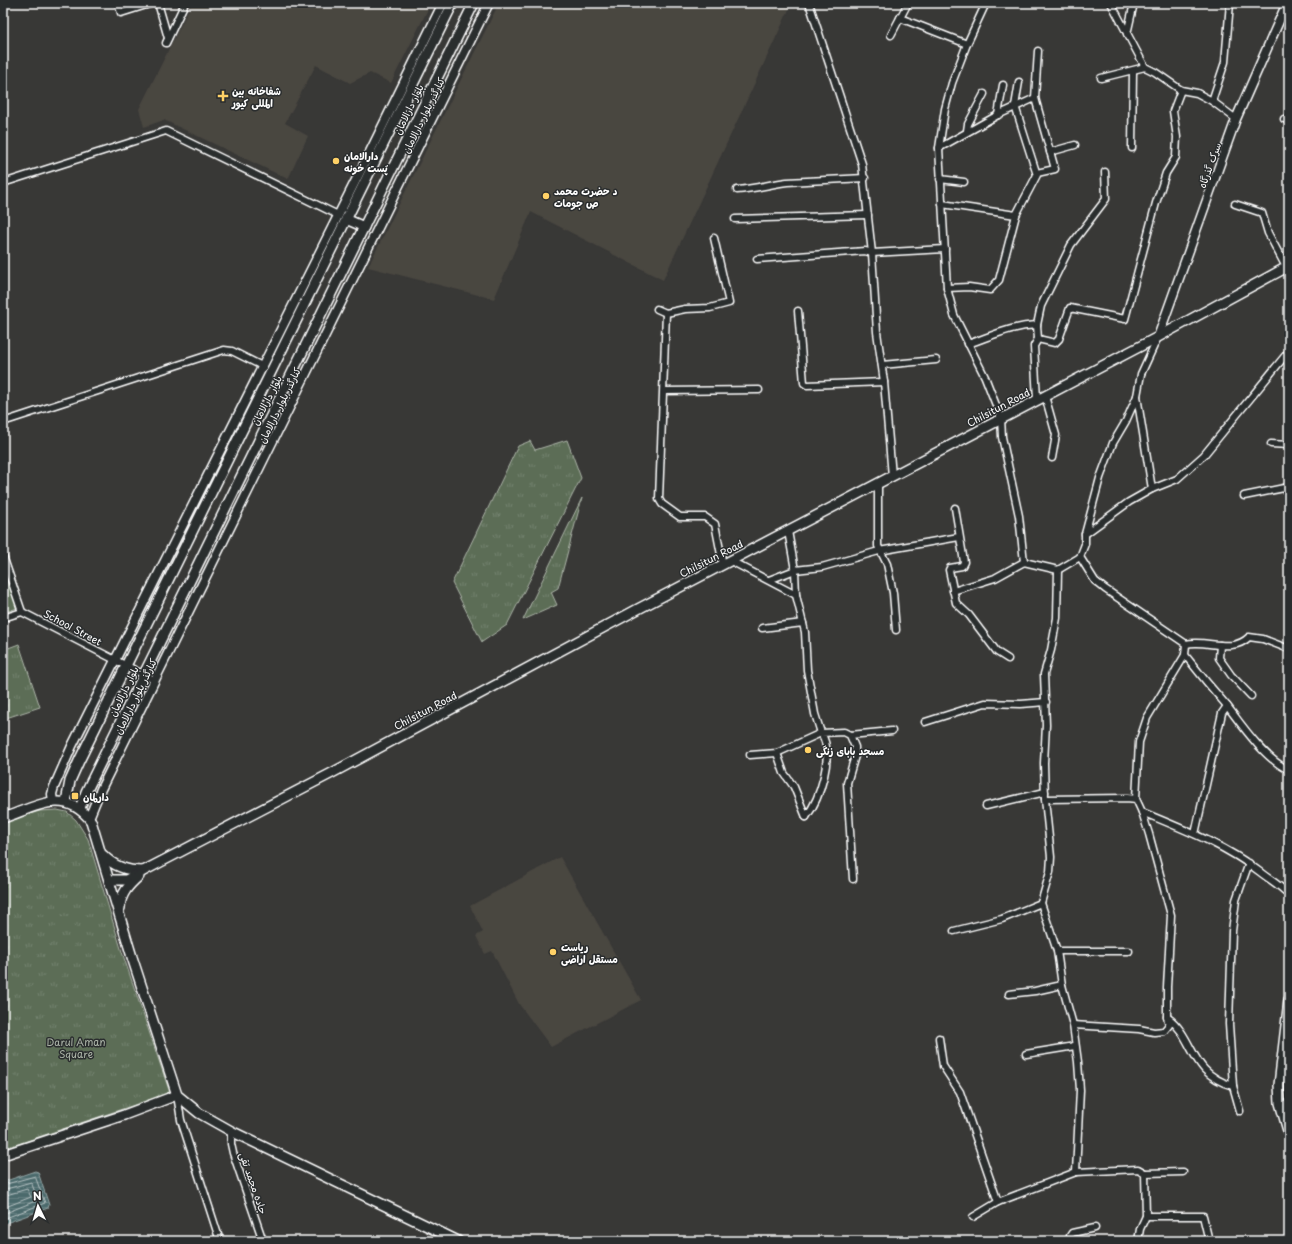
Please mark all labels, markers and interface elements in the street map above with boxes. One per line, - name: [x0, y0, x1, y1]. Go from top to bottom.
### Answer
- street label: کنارگذر بلوار دارالامان: [398, 74, 448, 156]
- street label: بلوار دارالامان: [389, 81, 427, 137]
- place label: شفاخانه بین المللی کیور: [231, 83, 281, 110]
- marker: شفاخانه بین المللی کیور: [217, 90, 229, 102]
- street label: سرک گذرگاه: [1194, 140, 1224, 190]
- place label: دارالامان پُست خونه: [344, 148, 388, 176]
- marker: دارالامان پُست خونه: [331, 156, 341, 166]
- place label: د حضرت محمد ص جومات: [554, 183, 618, 210]
- marker: د حضرت محمد ص جومات: [541, 191, 551, 201]
- street label: کنارگذر بلوار دارالامان: [254, 364, 304, 446]
- street label: بلوار دارالامان: [247, 372, 285, 428]
- street label: Chilsitun Road: [964, 384, 1032, 430]
- street label: Chilsitun Road: [677, 535, 746, 580]
- street label: School Street: [41, 605, 105, 649]
- street label: کنارگذر بلوار دارالامان: [110, 655, 160, 737]
- street label: بلوار دارالامان: [104, 663, 142, 719]
- street label: Chilsitun Road: [391, 687, 459, 733]
- place label: مسجد بابای زنگی: [816, 743, 885, 758]
- marker: مسجد بابای زنگی: [803, 745, 813, 755]
- place label: دارلمان: [83, 789, 109, 804]
- marker: دارلمان: [70, 791, 80, 801]
- place label: ریاست مستقل اراضی: [561, 939, 618, 966]
- marker: ریاست مستقل اراضی: [548, 947, 558, 957]
- park label: Darul Aman Square: [47, 1034, 105, 1061]
- street label: جاده محمد تقی: [235, 1150, 272, 1216]
- north arrow: [18, 1186, 58, 1226]
- text: N: [32, 1187, 42, 1204]

